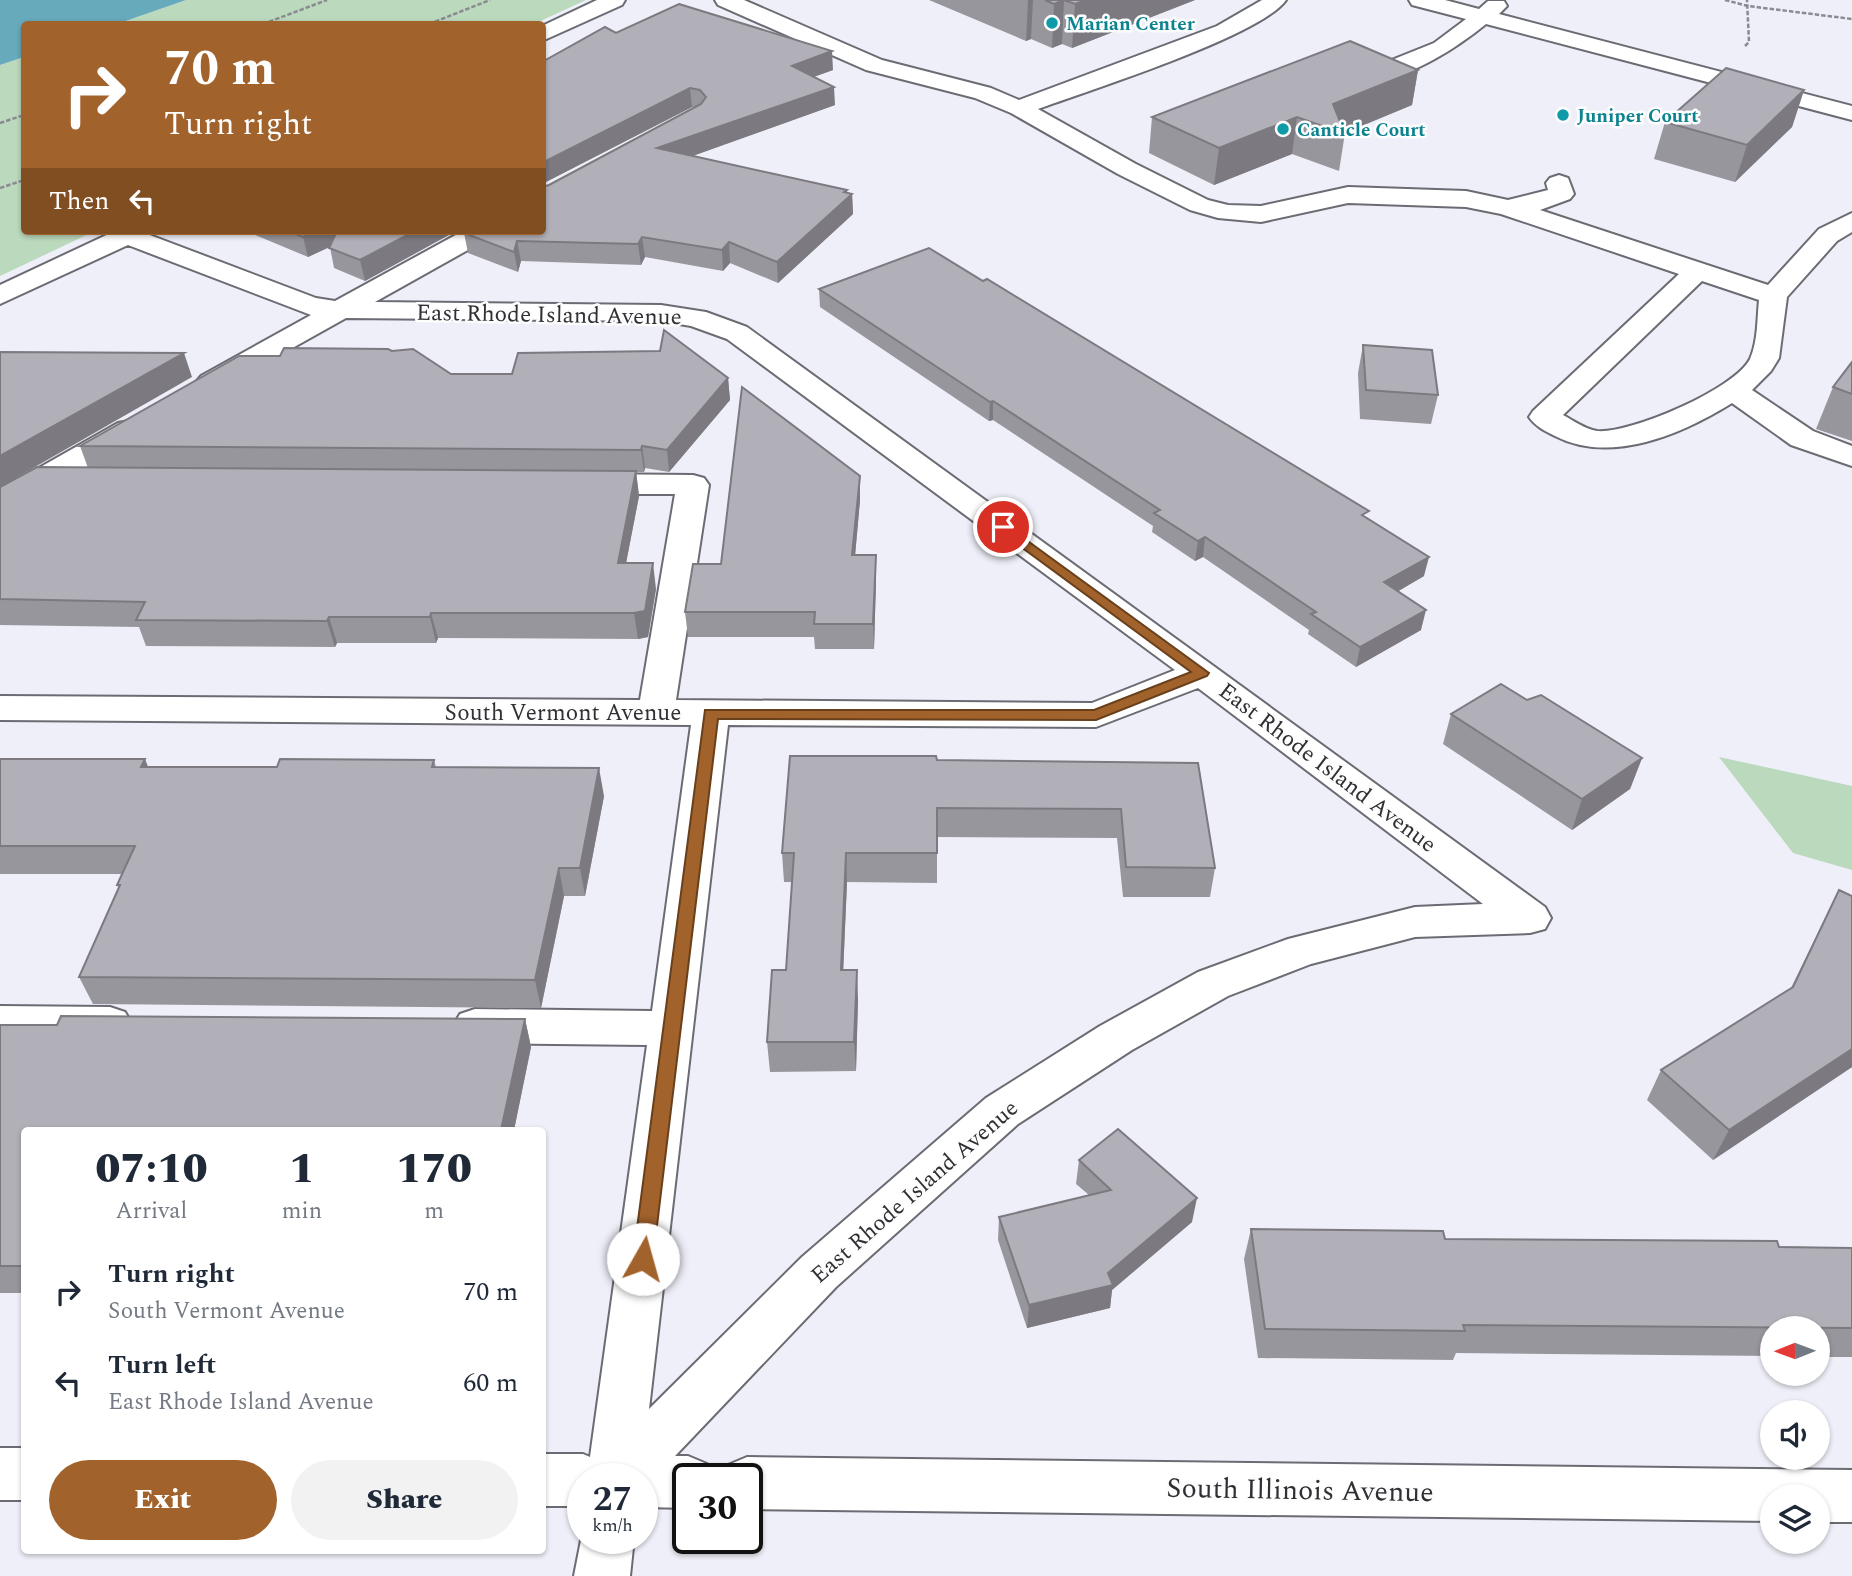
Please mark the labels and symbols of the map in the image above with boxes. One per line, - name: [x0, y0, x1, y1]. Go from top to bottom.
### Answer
- place label: Marian Center: [1066, 10, 1196, 39]
- marker: Marian Center: [1044, 15, 1060, 31]
- place label: Juniper Court: [1577, 102, 1699, 131]
- marker: Juniper Court: [1555, 107, 1571, 123]
- place label: Canticle Court: [1297, 116, 1426, 145]
- marker: Canticle Court: [1275, 121, 1291, 137]
- street label: East Rhode Island Avenue: [416, 296, 682, 335]
- pin: [973, 497, 1033, 557]
- street label: East Rhode Island Avenue: [1211, 674, 1444, 862]
- street label: South Vermont Avenue: [445, 696, 681, 731]
- street label: East Rhode Island Avenue: [803, 1092, 1027, 1292]
- position arrow: [606, 1222, 680, 1296]
- north arrow: [1760, 1316, 1830, 1386]
- speed limit sign: 30: [672, 1463, 763, 1554]
- street label: South Illinois Avenue: [1166, 1467, 1434, 1514]

